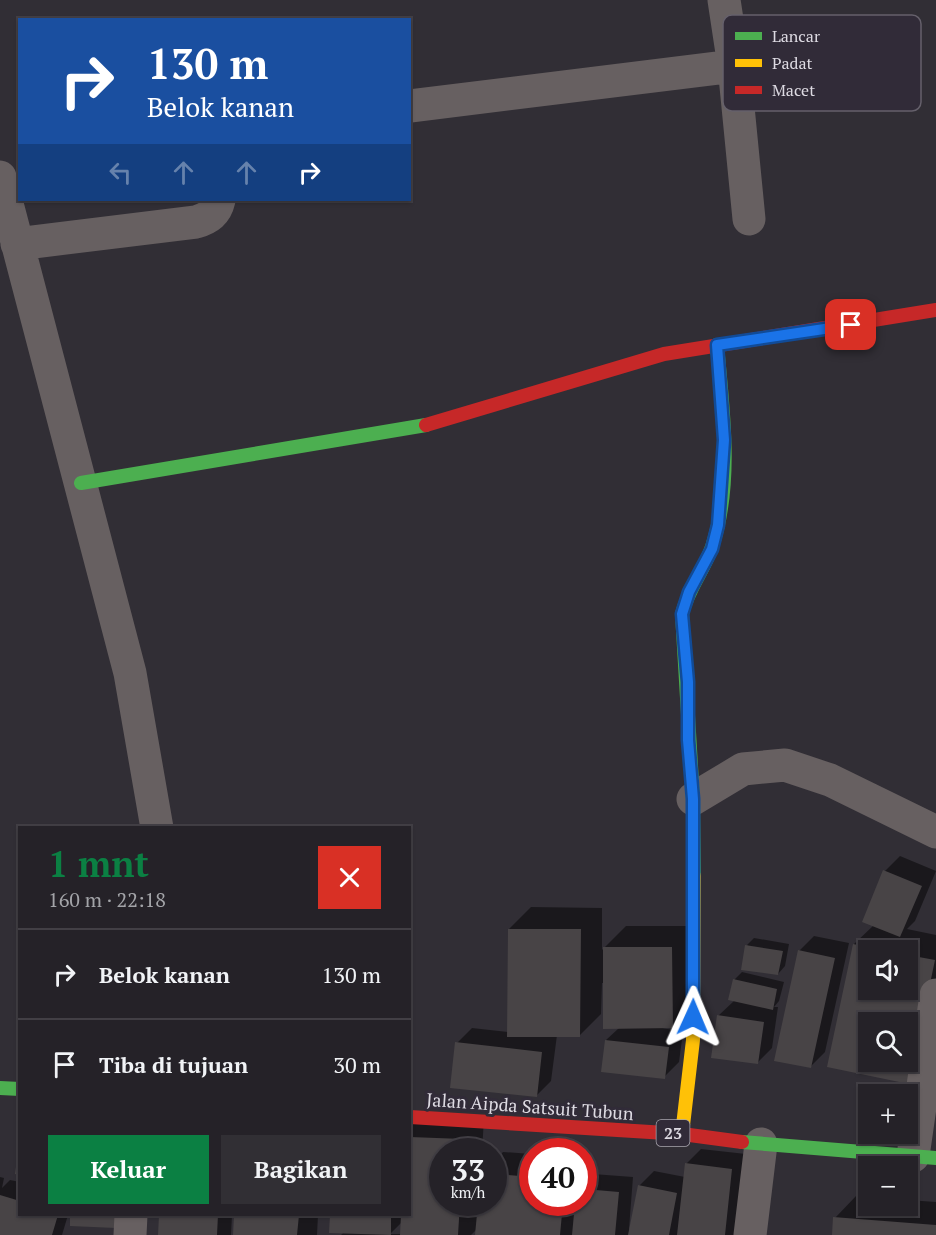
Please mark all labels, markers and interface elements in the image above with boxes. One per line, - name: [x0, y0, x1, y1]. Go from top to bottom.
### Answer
- legend: [723, 15, 921, 111]
- text: Lancar: [772, 25, 821, 47]
- text: 130 m: [147, 35, 268, 91]
- icon: right: [48, 42, 126, 120]
- text: Padat: [772, 52, 813, 74]
- text: Macet: [772, 79, 815, 101]
- text: Belok kanan: [147, 89, 294, 125]
- icon: left: [104, 156, 137, 189]
- icon: ahead: [167, 156, 200, 189]
- icon: ahead: [230, 156, 263, 189]
- icon: right: [293, 156, 326, 189]
- pin: [825, 299, 876, 350]
- icon: arrive: [834, 308, 867, 341]
- text: 1 mnt: [48, 840, 149, 887]
- button: close: [318, 846, 381, 909]
- text: 160 m · 22:18: [48, 886, 166, 913]
- map controls: [858, 940, 918, 1216]
- button: sound: [858, 940, 918, 1000]
- icon: right: [48, 958, 81, 991]
- text: Belok kanan: [99, 960, 230, 989]
- text: 130 m: [321, 960, 381, 989]
- position arrow: [661, 985, 725, 1049]
- button: search: [858, 1012, 918, 1072]
- icon: arrive: [48, 1048, 81, 1081]
- text: Tiba di tujuan: [99, 1050, 248, 1079]
- text: 30 m: [333, 1050, 381, 1079]
- button: +: [858, 1084, 918, 1144]
- street label: Jalan Aipda Satsuit Tubun: [426, 1087, 635, 1125]
- road number: 23: [656, 1120, 690, 1146]
- button: Keluar: [48, 1135, 209, 1204]
- button: Bagikan: [221, 1135, 381, 1204]
- speed limit sign: 40: [519, 1138, 597, 1216]
- text: 33: [451, 1150, 485, 1190]
- button: −: [858, 1156, 918, 1216]
- text: km/h: [451, 1182, 485, 1202]

